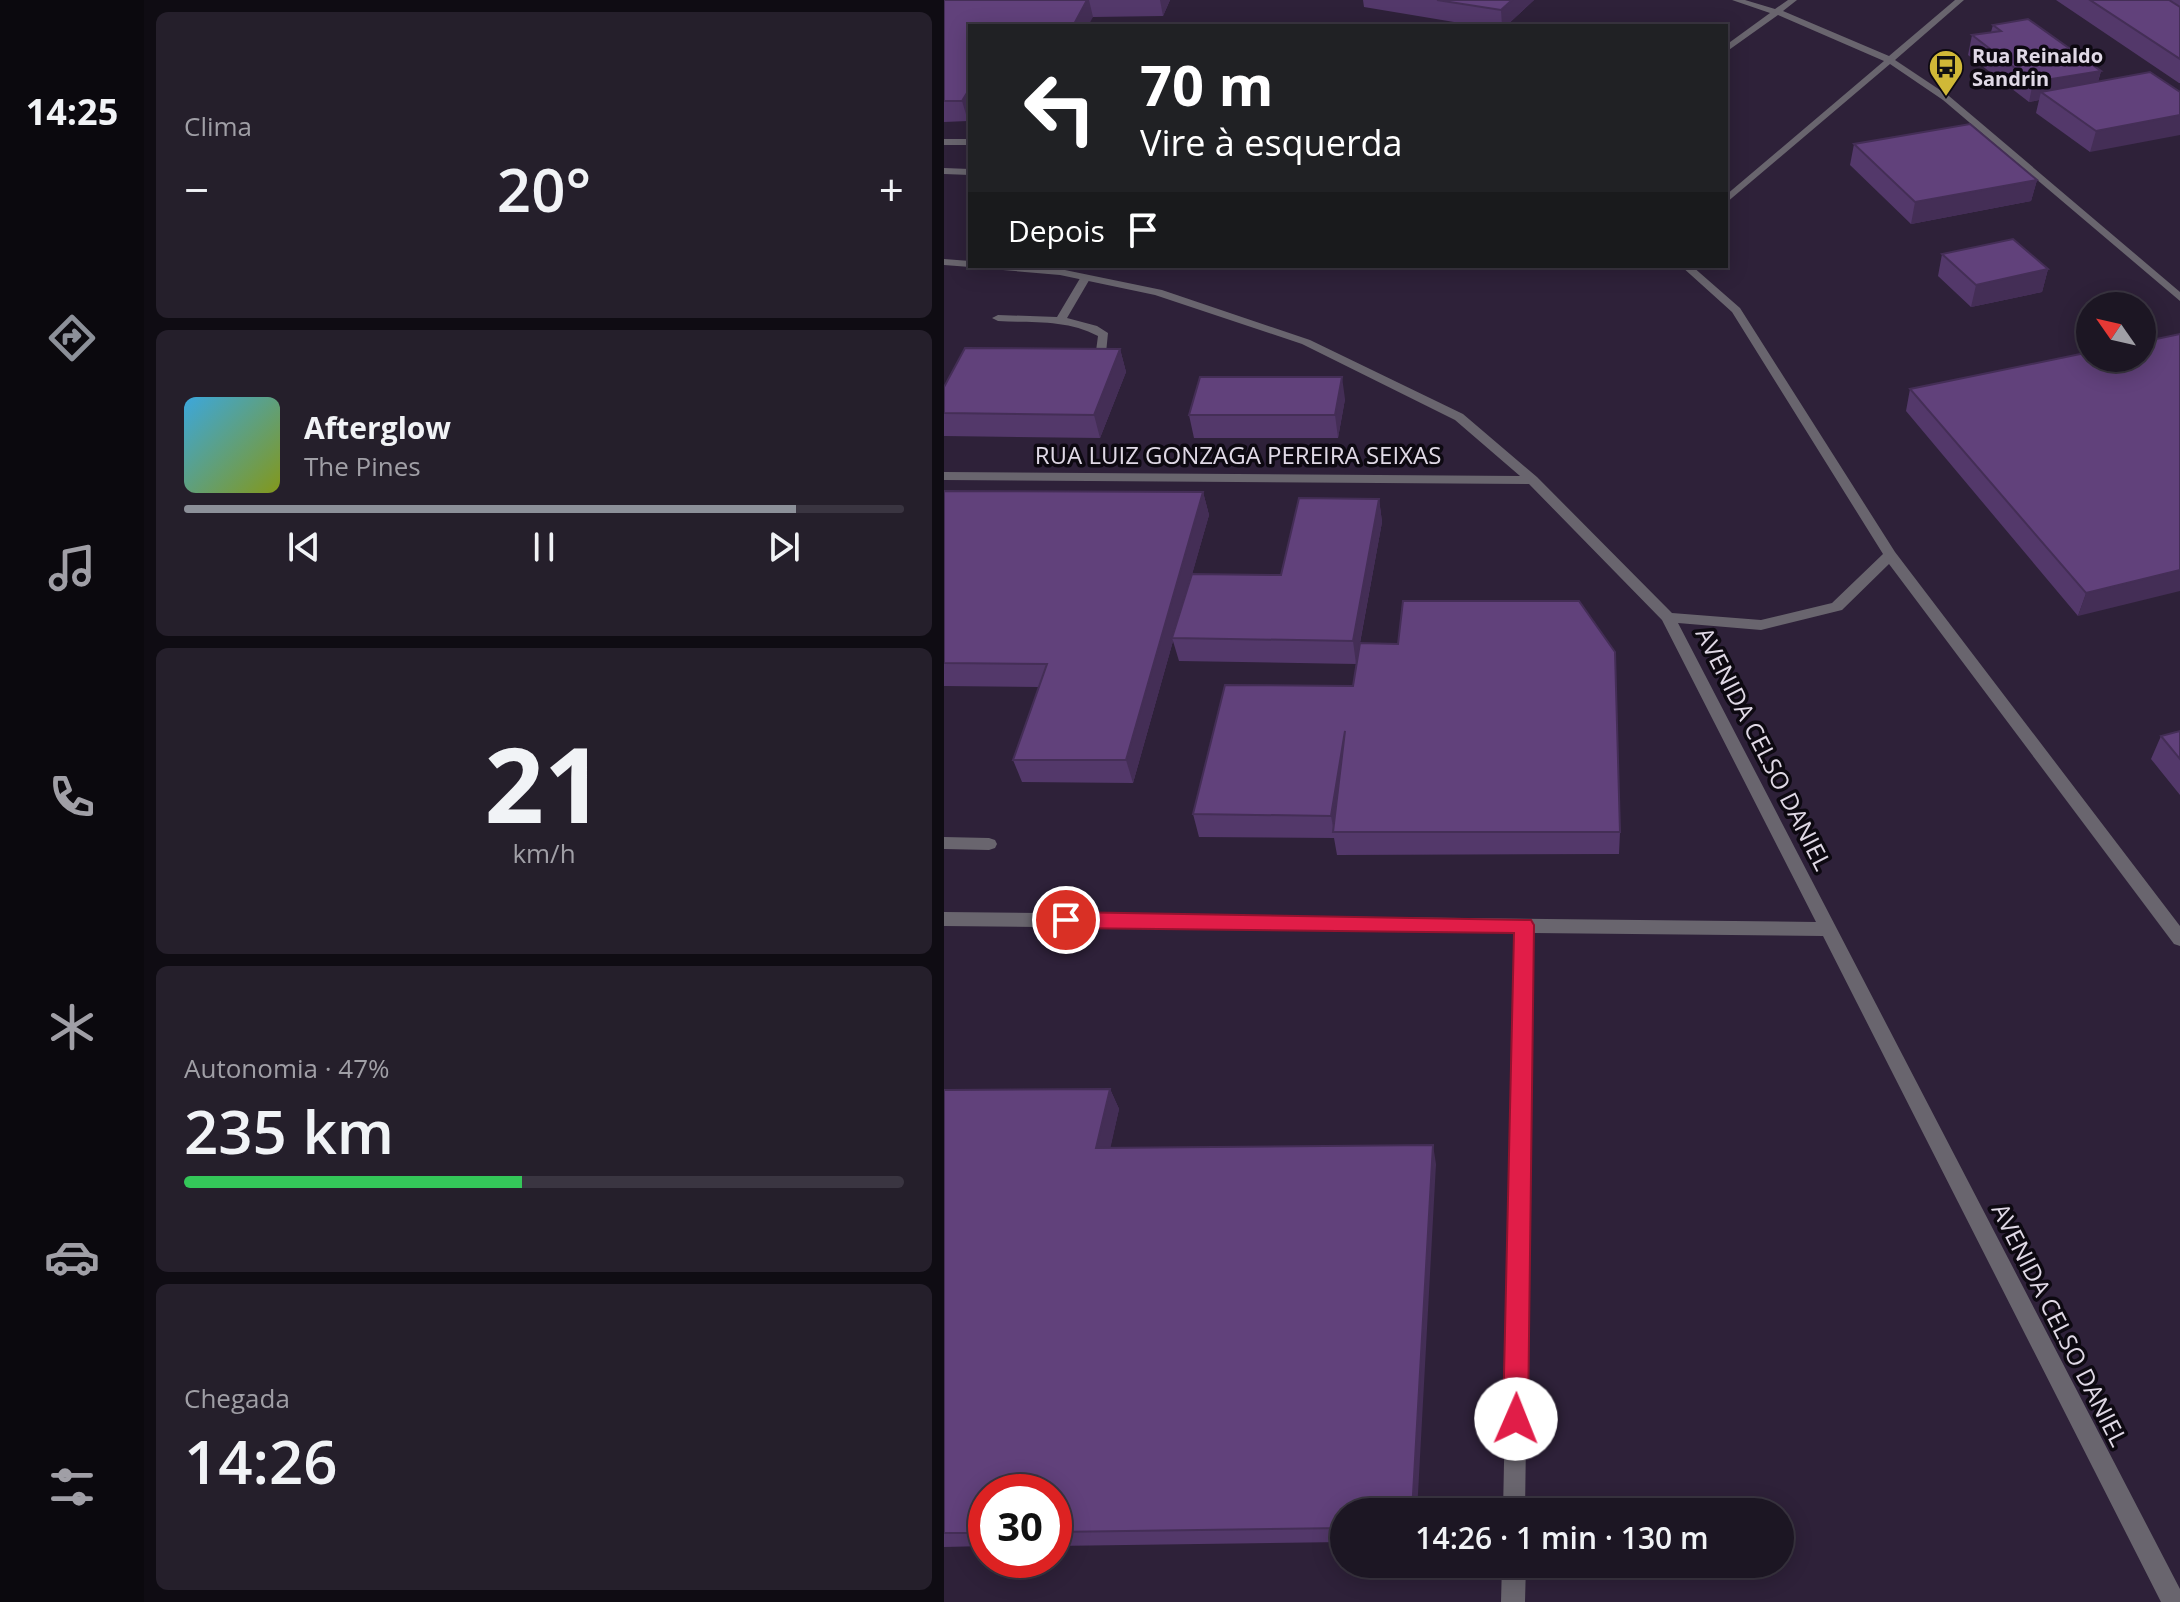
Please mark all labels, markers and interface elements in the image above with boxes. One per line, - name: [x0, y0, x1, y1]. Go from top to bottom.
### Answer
- place label: Rua Reinaldo Sandrin: [1972, 42, 2103, 92]
- text: 70 m: [1140, 46, 1274, 122]
- bus stop icon: Rua Reinaldo Sandrin: [1927, 48, 1965, 98]
- icon: left: [1008, 56, 1112, 160]
- text: 14:25: [26, 87, 118, 136]
- text: Clima: [184, 108, 252, 144]
- text: Vire à esquerda: [1140, 118, 1403, 167]
- text: 20°: [497, 148, 591, 230]
- text: −: [184, 159, 209, 219]
- text: +: [879, 159, 904, 219]
- icon: arrive: [1121, 208, 1165, 252]
- text: Depois: [1008, 210, 1105, 251]
- north arrow: [2076, 292, 2156, 372]
- map controls: [2076, 292, 2156, 372]
- icon: directions: [44, 310, 100, 366]
- text: Afterglow: [304, 407, 451, 448]
- street label: RUA LUIZ GONZAGA PEREIRA SEIXAS: [1035, 438, 1441, 471]
- text: The Pines: [304, 448, 421, 484]
- icon: previous: [282, 525, 326, 569]
- icon: pause: [522, 525, 566, 569]
- icon: next: [762, 525, 806, 569]
- icon: music: [44, 540, 100, 596]
- street label: AVENIDA CELSO DANIEL: [1689, 621, 1840, 876]
- text: 21: [485, 712, 603, 853]
- icon: phone: [44, 769, 100, 825]
- text: km/h: [512, 835, 576, 871]
- pin: [1032, 886, 1100, 954]
- icon: arrive: [1044, 898, 1088, 942]
- icon: climate: [44, 999, 100, 1055]
- text: Autonomia · 47%: [184, 1050, 390, 1086]
- text: 235 km: [184, 1090, 394, 1172]
- street label: AVENIDA CELSO DANIEL: [1985, 1197, 2136, 1452]
- icon: car: [44, 1229, 100, 1285]
- position arrow: [1474, 1377, 1558, 1461]
- text: Chegada: [184, 1380, 290, 1416]
- text: 14:26: [184, 1420, 338, 1502]
- icon: filters: [44, 1459, 100, 1515]
- speed limit sign: 30: [968, 1474, 1072, 1578]
- text: 14:26 · 1 min · 130 m: [1415, 1517, 1709, 1558]

